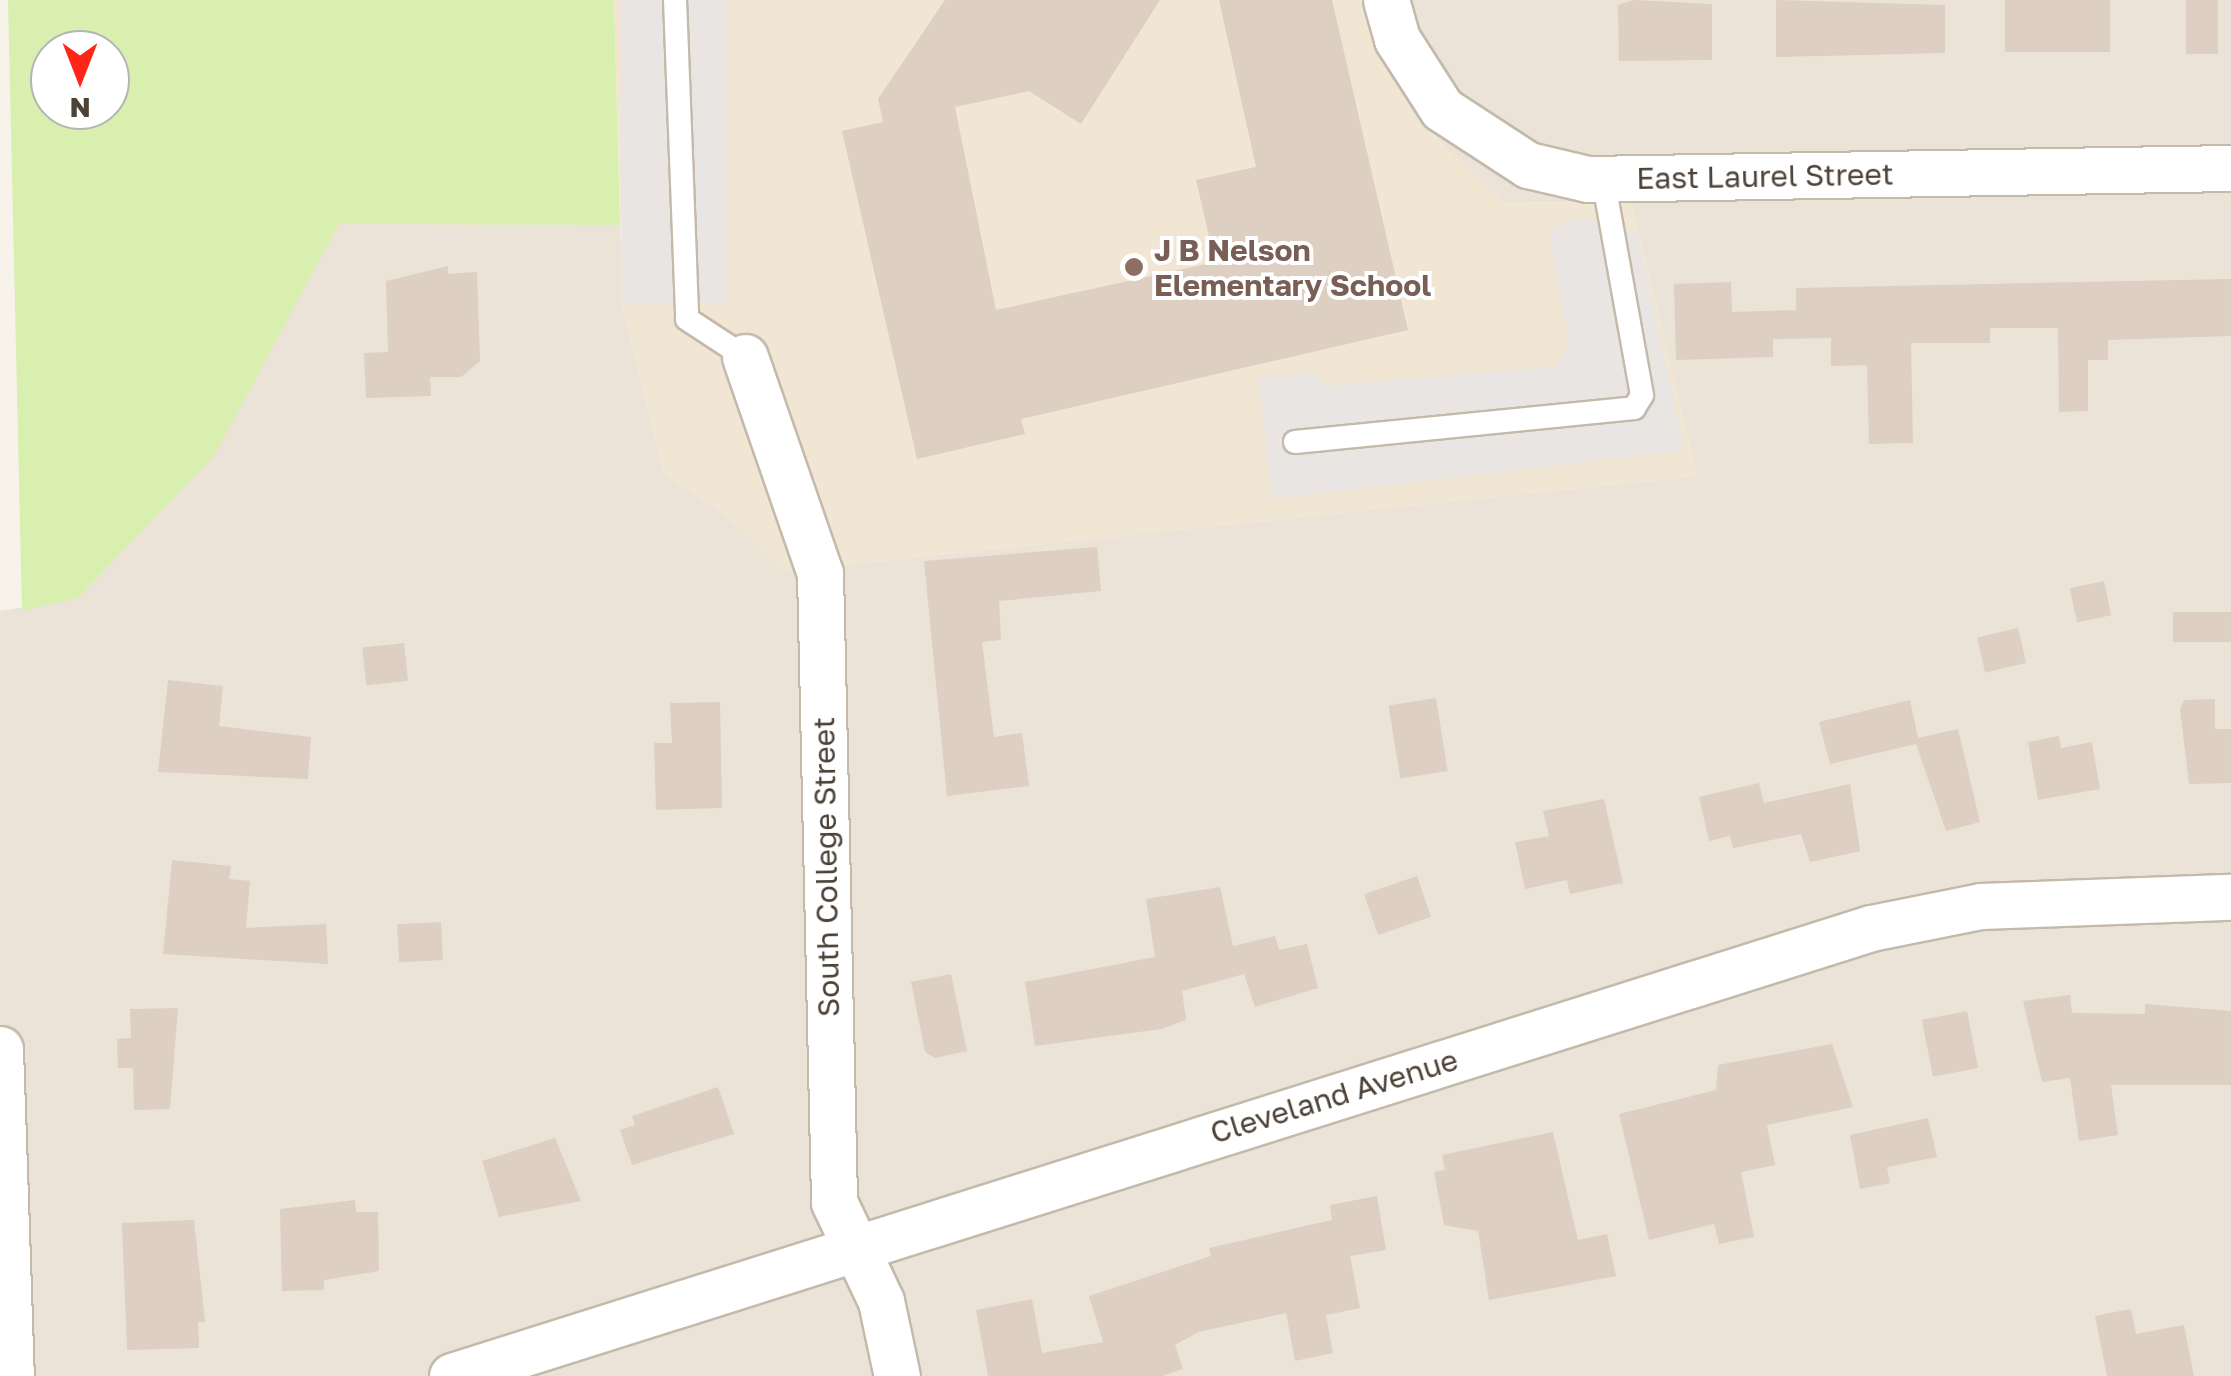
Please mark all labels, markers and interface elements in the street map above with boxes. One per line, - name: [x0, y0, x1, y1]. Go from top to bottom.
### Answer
- north arrow: [30, 30, 130, 130]
- text: N: [69, 92, 91, 125]
- street label: East Laurel Street: [1636, 156, 1894, 196]
- place label: J B Nelson Elementary School: [1154, 232, 1431, 302]
- marker: J B Nelson Elementary School: [1123, 256, 1145, 278]
- street label: South College Street: [805, 717, 847, 1017]
- street label: Cleveland Avenue: [1206, 1041, 1462, 1151]

